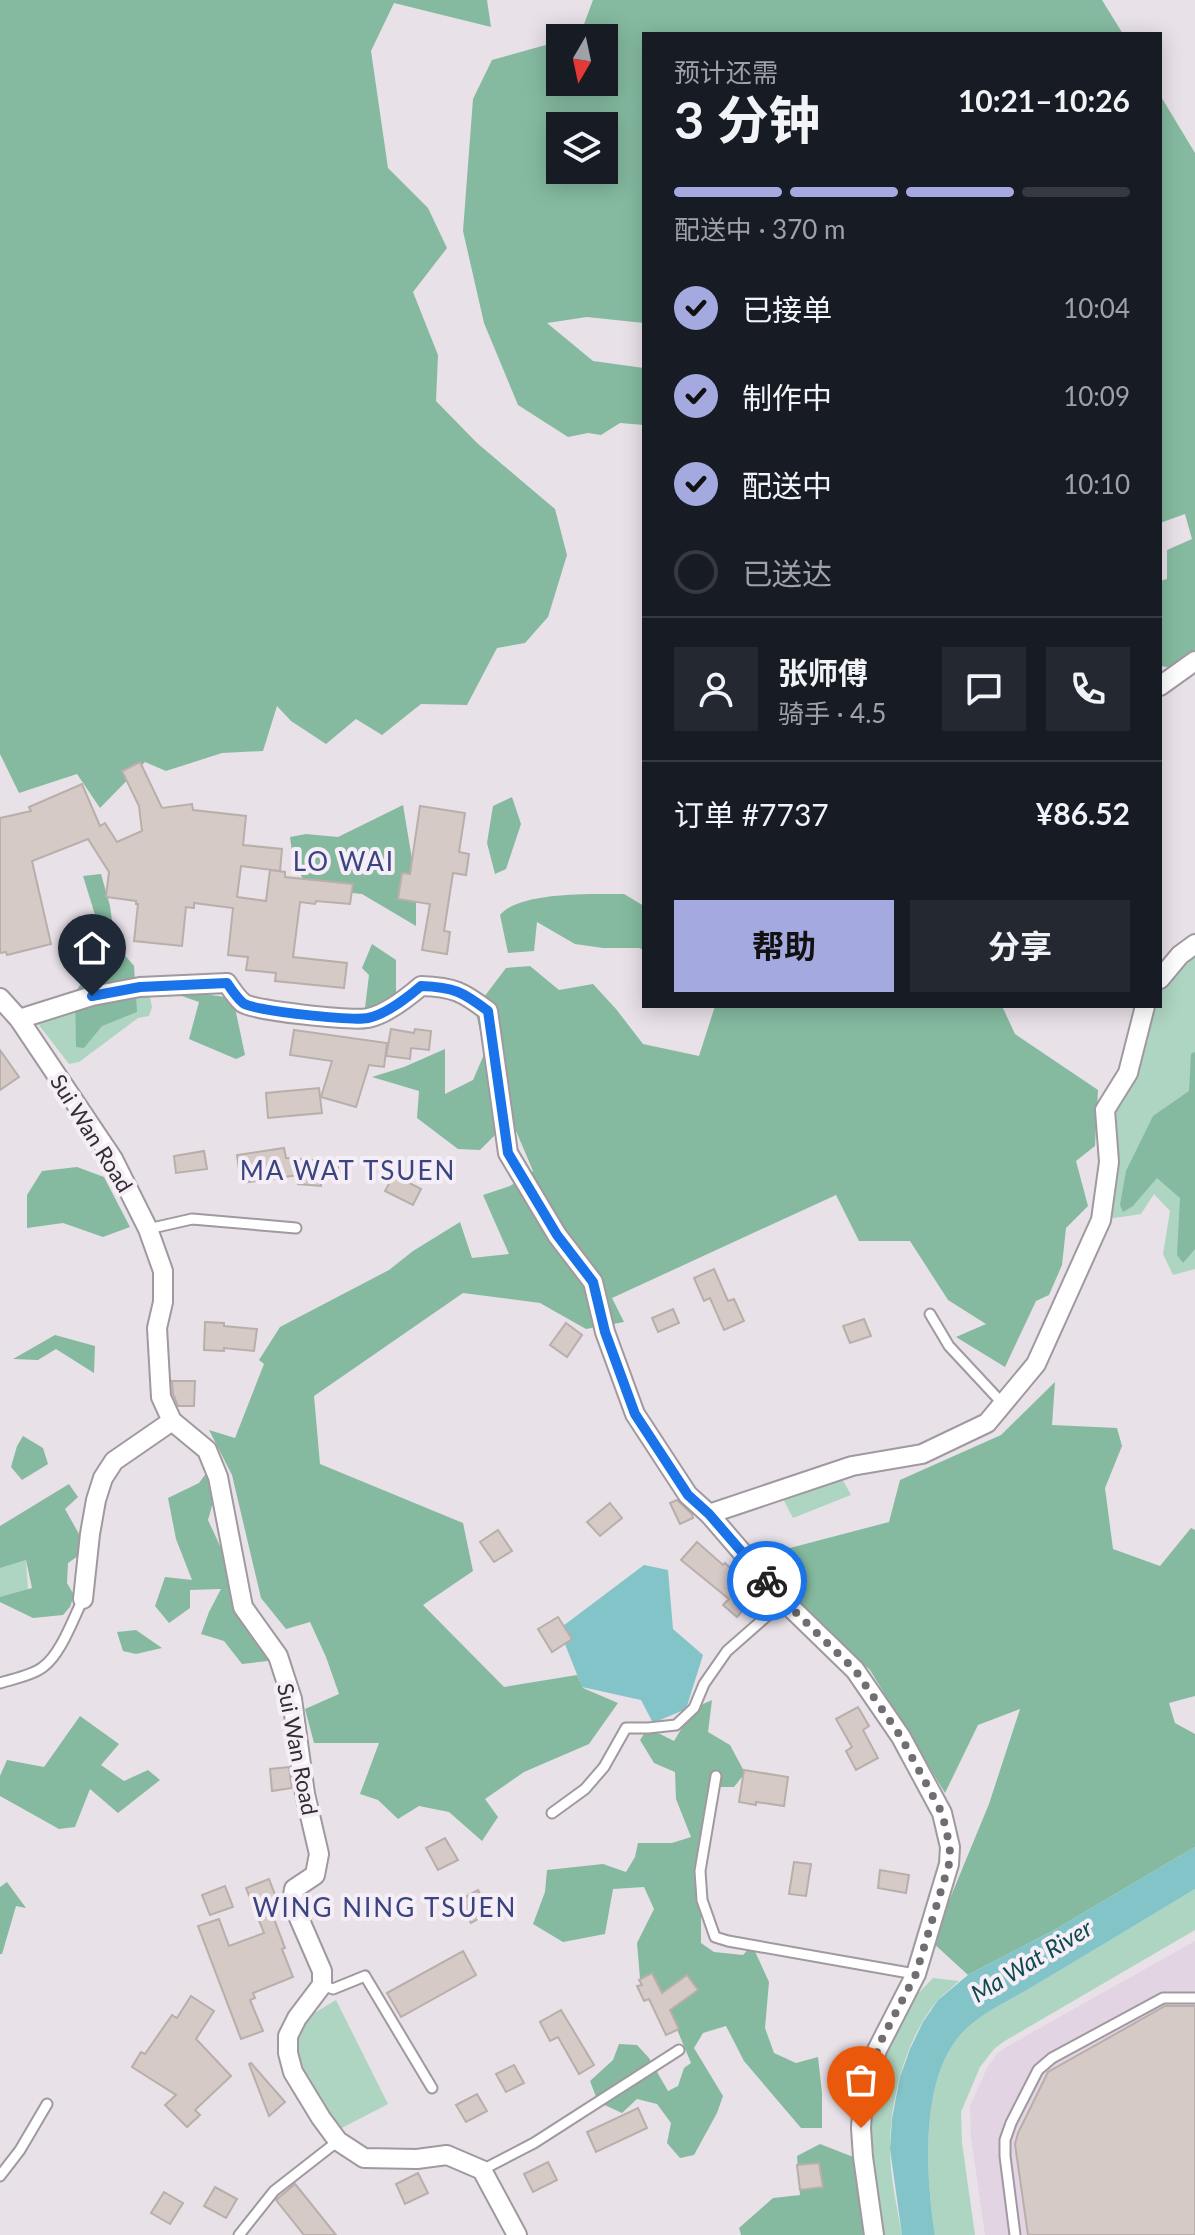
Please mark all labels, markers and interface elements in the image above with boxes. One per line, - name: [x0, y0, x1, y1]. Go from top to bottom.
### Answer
- north arrow: [546, 24, 618, 96]
- map controls: [546, 24, 618, 184]
- text: 预计还需: [674, 56, 778, 88]
- text: 10:21–10:26: [958, 82, 1130, 118]
- text: 3 分钟: [674, 88, 821, 150]
- button: layers: [546, 112, 618, 184]
- text: 配送中 · 370 m: [674, 213, 845, 245]
- icon: check: [674, 286, 718, 330]
- text: 已接单: [742, 291, 832, 327]
- text: 10:04: [1063, 292, 1130, 324]
- icon: check: [674, 374, 718, 418]
- text: 制作中: [742, 379, 832, 415]
- text: 10:09: [1063, 380, 1130, 412]
- icon: check: [674, 462, 718, 506]
- text: 配送中: [742, 467, 832, 503]
- text: 10:10: [1063, 468, 1130, 500]
- text: 已送达: [742, 555, 832, 591]
- button: person: [674, 647, 758, 731]
- button: chat: [942, 647, 1026, 731]
- button: phone: [1046, 647, 1130, 731]
- text: 张师傅: [778, 654, 868, 690]
- text: 骑手 · 4.5: [778, 697, 886, 729]
- text: ¥86.52: [1036, 795, 1130, 831]
- text: 订单 #7737: [674, 796, 829, 832]
- district label: LO WAI: [293, 845, 395, 877]
- button: 帮助: [674, 900, 894, 992]
- button: 分享: [910, 900, 1130, 992]
- pin: [58, 914, 126, 996]
- icon: home: [70, 926, 114, 970]
- street label: Sui Wan Road: [45, 1069, 139, 1197]
- district label: MA WAT TSUEN: [240, 1154, 456, 1186]
- courier: [727, 1541, 807, 1621]
- icon: bike: [745, 1559, 789, 1603]
- street label: Sui Wan Road: [272, 1681, 324, 1817]
- district label: WING NING TSUEN: [253, 1891, 517, 1923]
- water label: Ma Wat River: [965, 1912, 1098, 2008]
- pin: [827, 2046, 895, 2128]
- icon: bag: [839, 2058, 883, 2102]

